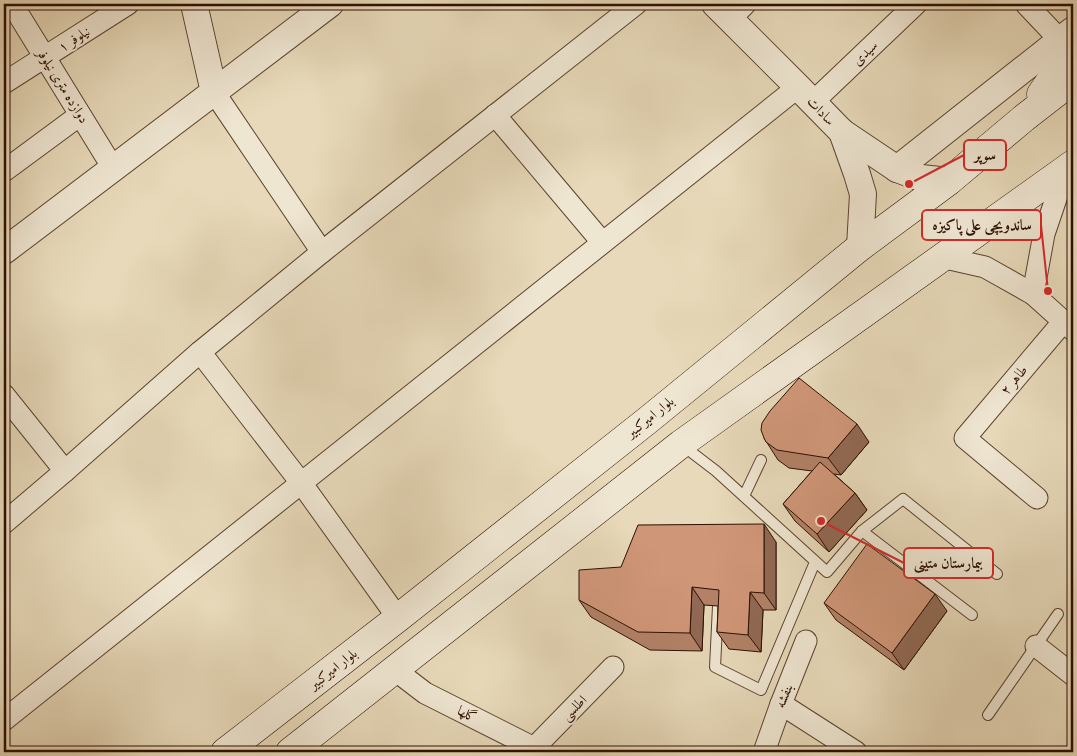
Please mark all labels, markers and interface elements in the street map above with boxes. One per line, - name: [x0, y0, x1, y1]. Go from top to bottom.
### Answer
- street label: نیلوفر ۱: [55, 22, 93, 55]
- street label: سیدی: [849, 37, 881, 69]
- street label: دوازده متری نیلوفر: [32, 44, 93, 127]
- street label: سادات: [803, 93, 839, 129]
- callout: سوپر: [964, 140, 1006, 170]
- text: سوپر: [972, 146, 996, 165]
- callout: ساندویچی علی پاکیزه: [922, 210, 1041, 240]
- text: ساندویچی علی پاکیزه: [932, 216, 1032, 237]
- street label: طاهر ۲: [997, 362, 1031, 398]
- street label: بلوار امیرکبیر: [621, 392, 678, 443]
- callout: بیمارستان متینی: [904, 548, 993, 578]
- text: بیمارستان متینی: [914, 554, 983, 574]
- street label: بلوار امیرکبیر: [304, 645, 361, 694]
- street label: بنفشه: [772, 682, 796, 710]
- street label: اطلسی: [558, 692, 591, 725]
- street label: گلها: [454, 702, 480, 726]

